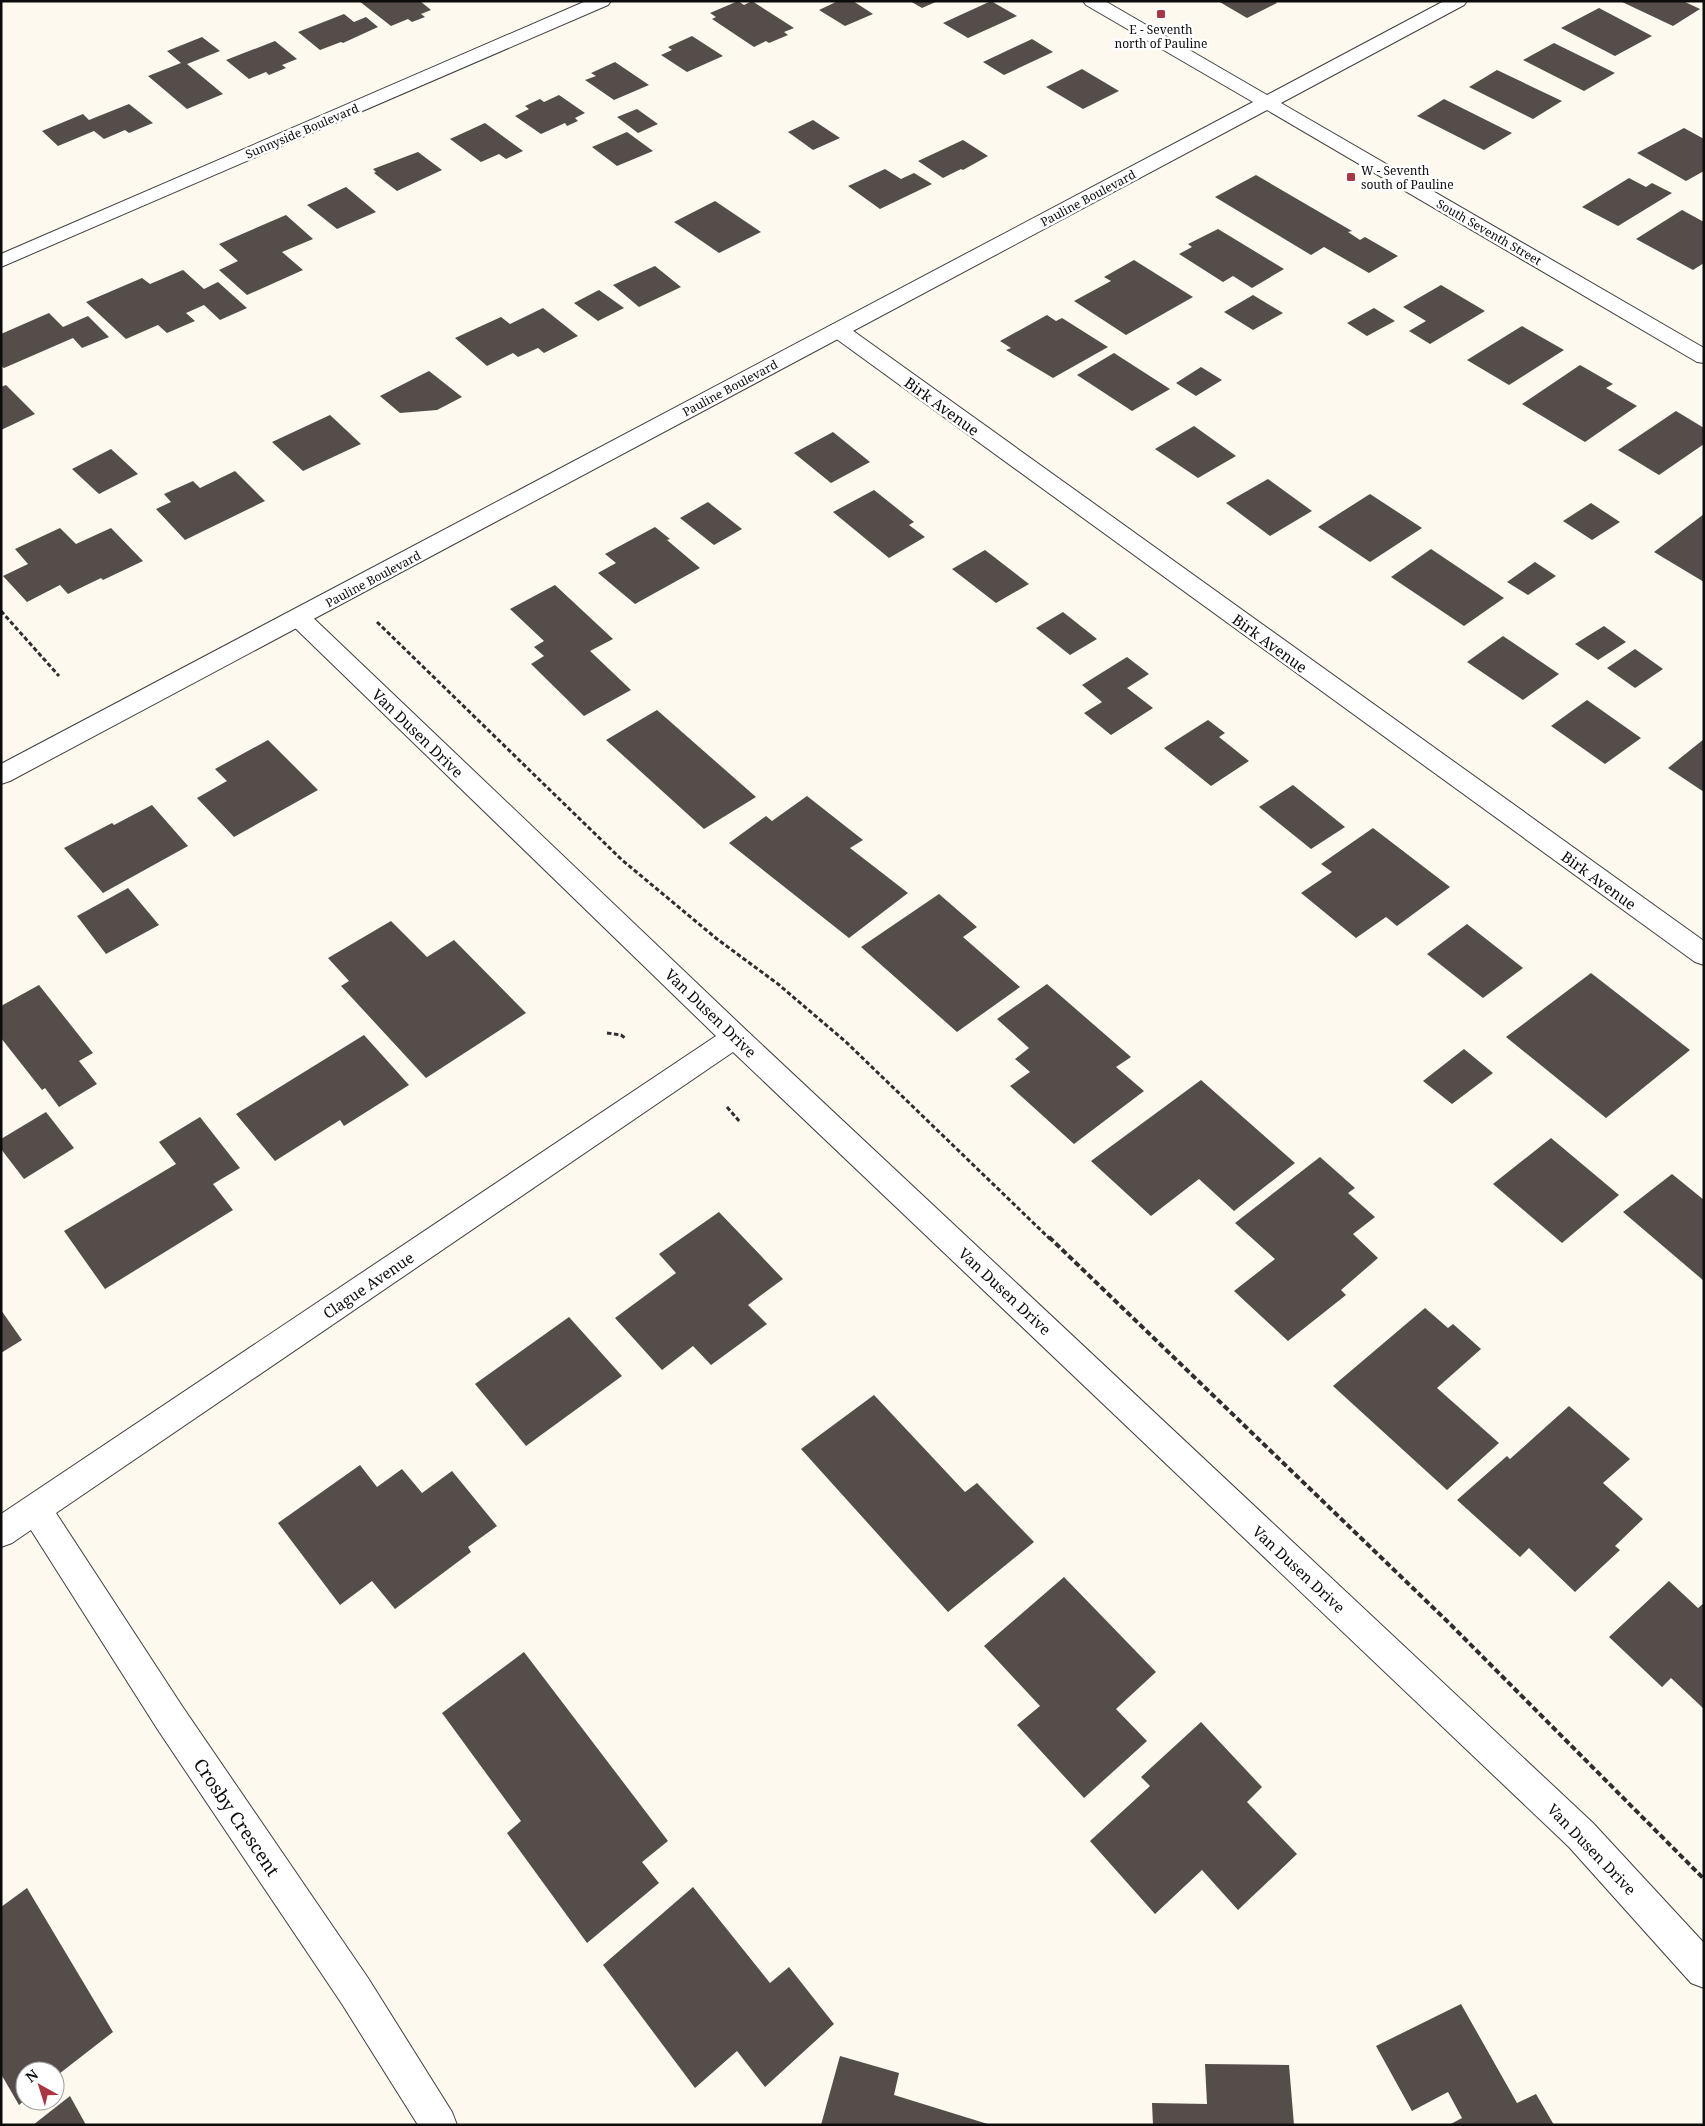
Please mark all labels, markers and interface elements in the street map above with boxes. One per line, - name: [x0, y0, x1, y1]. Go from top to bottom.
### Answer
- marker: E - Seventh north of Pauline: [1155, 8, 1167, 20]
- place label: E - Seventh north of Pauline: [1114, 21, 1208, 52]
- street label: Sunnyside Boulevard: [243, 99, 362, 163]
- place label: W - Seventh south of Pauline: [1361, 162, 1454, 193]
- street label: Pauline Boulevard: [1037, 165, 1139, 230]
- marker: W - Seventh south of Pauline: [1345, 171, 1357, 183]
- street label: South Seventh Street: [1433, 195, 1545, 269]
- street label: Pauline Boulevard: [679, 355, 781, 420]
- street label: Birk Avenue: [901, 372, 983, 440]
- street label: Pauline Boulevard: [322, 546, 424, 611]
- street label: Birk Avenue: [1229, 609, 1311, 677]
- street label: Van Dusen Drive: [368, 684, 468, 782]
- street label: Birk Avenue: [1558, 846, 1640, 914]
- street label: Van Dusen Drive: [661, 964, 761, 1062]
- street label: Van Dusen Drive: [954, 1243, 1056, 1339]
- street label: Clague Avenue: [319, 1247, 417, 1323]
- street label: Van Dusen Drive: [1248, 1521, 1350, 1617]
- street label: Crosby Crescent: [189, 1753, 285, 1881]
- street label: Van Dusen Drive: [1543, 1799, 1641, 1899]
- north arrow: [15, 2061, 65, 2111]
- text: N: [21, 2065, 42, 2086]

